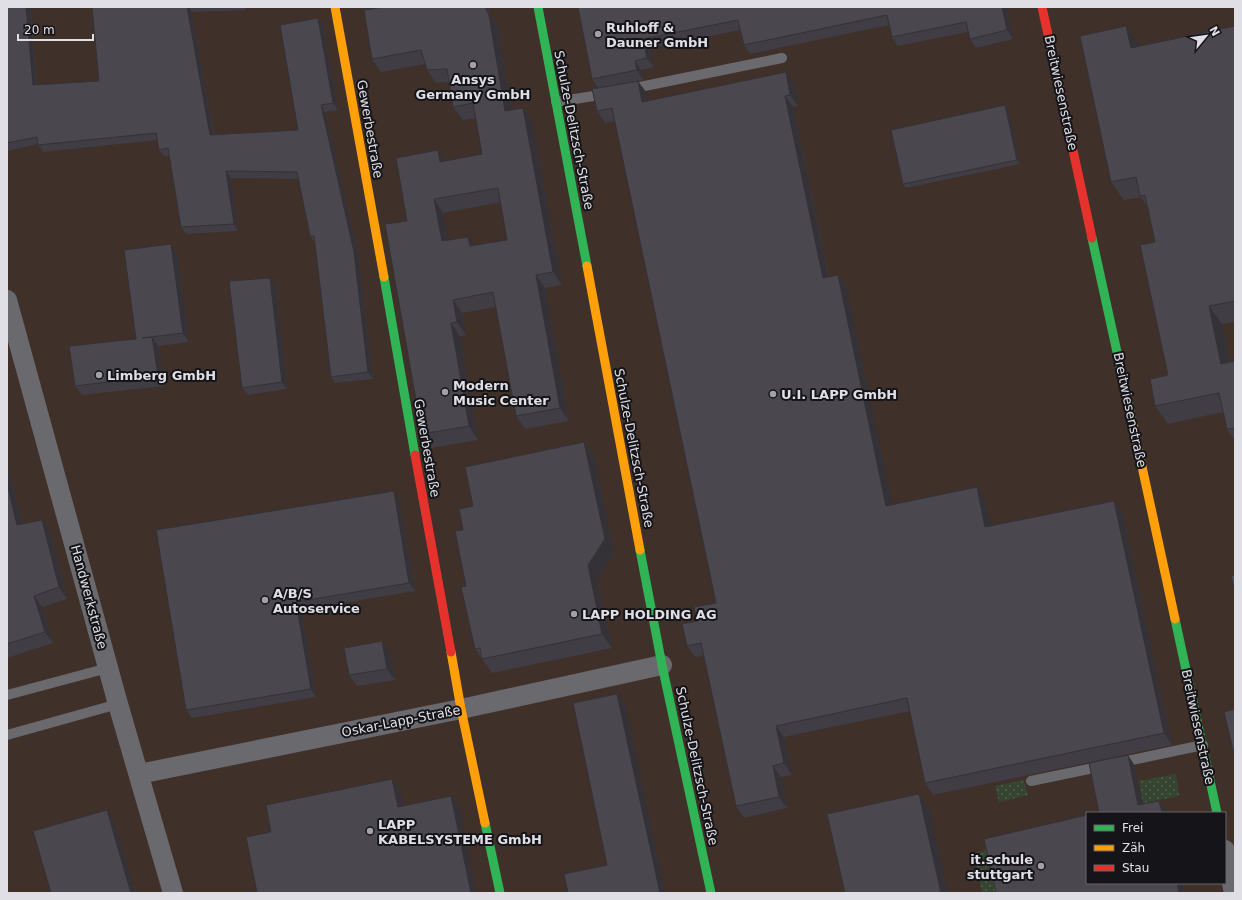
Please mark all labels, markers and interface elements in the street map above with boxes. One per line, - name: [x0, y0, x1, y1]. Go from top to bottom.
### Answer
- scale bar: [18, 16, 93, 42]
- north arrow: [1186, 16, 1226, 56]
- place label: Ruhloff & Dauner GmbH: [606, 20, 708, 50]
- text: 20 m: [24, 23, 55, 37]
- text: N: [1206, 24, 1222, 39]
- marker: Ruhloff & Dauner GmbH: [593, 29, 603, 39]
- street label: Breitwiesenstraße: [1041, 34, 1081, 152]
- street label: Schulze-Delitzsch-Straße: [551, 49, 597, 211]
- marker: Ansys Germany GmbH: [468, 60, 478, 70]
- place label: Ansys Germany GmbH: [416, 72, 530, 102]
- street label: Gewerbestraße: [354, 79, 386, 179]
- street label: Breitwiesenstraße: [1110, 351, 1150, 469]
- street label: Schulze-Delitzsch-Straße: [611, 367, 657, 529]
- place label: Limberg GmbH: [107, 368, 216, 383]
- marker: Limberg GmbH: [94, 370, 104, 380]
- place label: Modern Music Center: [453, 378, 549, 408]
- marker: Modern Music Center: [440, 387, 450, 397]
- place label: U.I. LAPP GmbH: [781, 387, 897, 402]
- marker: U.I. LAPP GmbH: [768, 389, 778, 399]
- street label: Gewerbestraße: [411, 398, 443, 498]
- street label: Handwerkstraße: [68, 543, 110, 651]
- place label: A/B/S Autoservice: [273, 586, 360, 616]
- marker: A/B/S Autoservice: [260, 595, 270, 605]
- place label: LAPP HOLDING AG: [582, 607, 717, 622]
- marker: LAPP HOLDING AG: [569, 609, 579, 619]
- street label: Breitwiesenstraße: [1178, 668, 1218, 786]
- street label: Schulze-Delitzsch-Straße: [673, 685, 721, 847]
- street label: Oskar-Lapp-Straße: [340, 702, 462, 740]
- legend: [1086, 812, 1226, 884]
- place label: LAPP KABELSYSTEME GmbH: [378, 817, 542, 847]
- text: Frei: [1122, 821, 1143, 835]
- marker: LAPP KABELSYSTEME GmbH: [365, 826, 375, 836]
- text: Zäh: [1122, 841, 1145, 855]
- place label: it.schule stuttgart: [967, 852, 1033, 882]
- marker: it.schule stuttgart: [1036, 861, 1046, 871]
- text: Stau: [1122, 861, 1149, 875]

